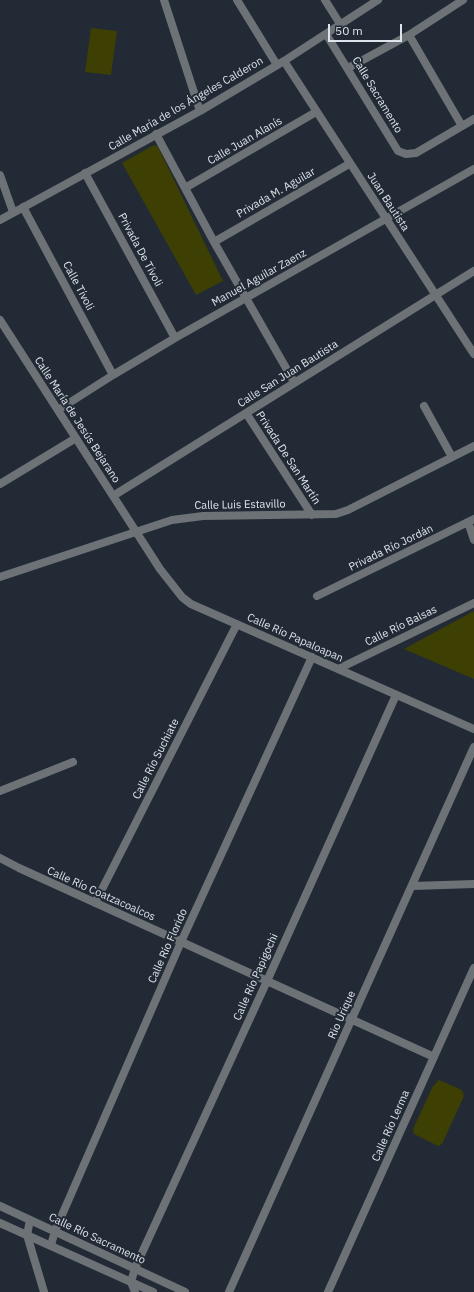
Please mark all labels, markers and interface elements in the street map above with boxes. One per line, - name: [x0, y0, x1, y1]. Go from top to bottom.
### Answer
- scale bar: [330, 16, 404, 42]
- text: 50 m: [335, 23, 363, 38]
- street label: Calle María de los Ángeles Calderon: [106, 54, 266, 154]
- street label: Calle Sacramento: [349, 54, 405, 136]
- street label: Calle Juan Alanís: [205, 114, 285, 168]
- street label: Privada M. Aguilar: [234, 165, 318, 221]
- street label: Juan Bautista: [364, 170, 412, 234]
- street label: Privada De Tívoli: [115, 211, 165, 289]
- street label: Manuel Aguilar Zaenz: [209, 247, 309, 309]
- street label: Calle Tívoli: [60, 259, 96, 313]
- street label: Calle San Juan Bautista: [235, 338, 341, 410]
- street label: Calle María de Jesús Bejarano: [31, 354, 123, 486]
- street label: Privada De San Martín: [253, 409, 323, 507]
- street label: Calle Luis Estavillo: [194, 498, 286, 512]
- street label: Privada Río Jordán: [347, 522, 435, 574]
- street label: Calle Río Balsas: [363, 603, 439, 649]
- street label: Calle Río Papaloapan: [245, 611, 345, 665]
- street label: Calle Río Suchiate: [130, 716, 182, 802]
- street label: Calle Río Coatzacoalcos: [45, 864, 157, 924]
- street label: Calle Río Florido: [146, 907, 190, 985]
- street label: Calle Río Papigochi: [231, 931, 281, 1023]
- street label: Rio Urique: [326, 989, 358, 1041]
- street label: Calle Río Lerma: [369, 1088, 413, 1164]
- street label: Calle Río Sacramento: [46, 1211, 148, 1267]

